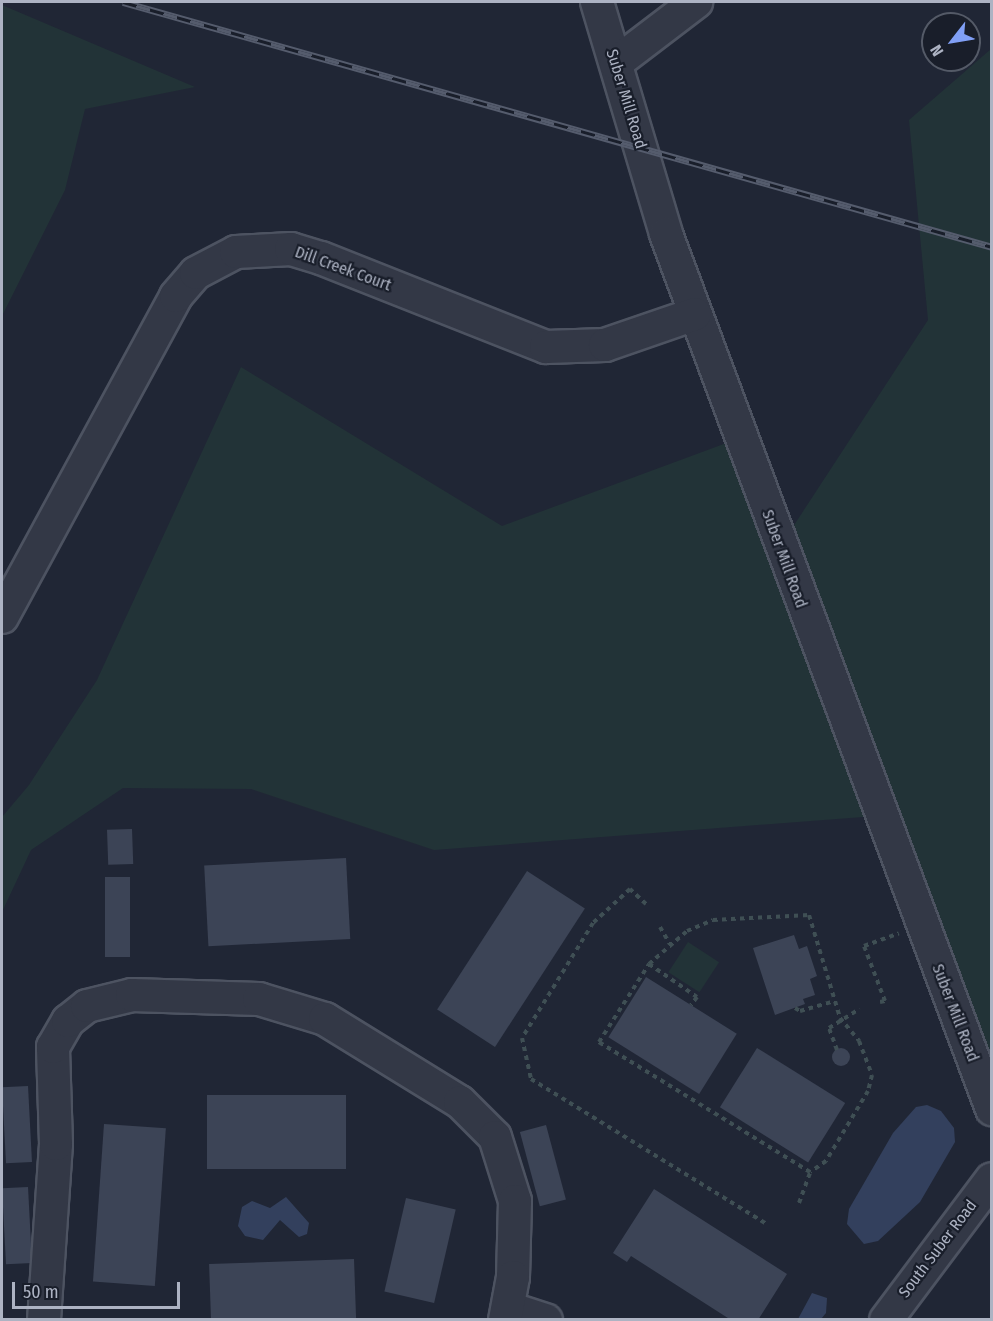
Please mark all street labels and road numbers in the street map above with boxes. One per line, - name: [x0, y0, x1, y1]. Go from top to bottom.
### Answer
- street label: Suber Mill Road: [602, 47, 650, 151]
- street label: Dill Creek Court: [292, 243, 394, 295]
- street label: Suber Mill Road: [757, 507, 811, 611]
- street label: Suber Mill Road: [928, 962, 982, 1064]
- street label: South Suber Road: [895, 1196, 981, 1302]

